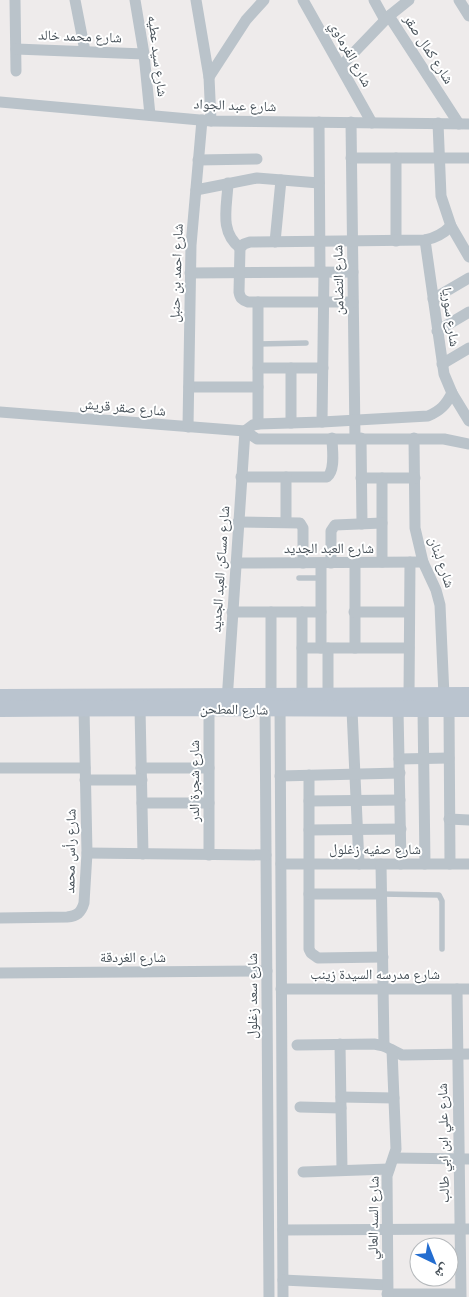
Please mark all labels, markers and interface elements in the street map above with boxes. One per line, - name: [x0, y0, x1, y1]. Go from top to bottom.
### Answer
- street label: شارع كمال صقر: [399, 11, 457, 88]
- street label: شارع سيد عطيه: [143, 14, 171, 98]
- street label: شارع الفرماوي: [323, 18, 376, 91]
- street label: شارع محمد خالد: [38, 27, 122, 47]
- street label: شارع عبد الجواد: [193, 96, 277, 116]
- street label: شارع احمد بن حنبل: [166, 223, 188, 323]
- street label: شارع التضامن: [329, 245, 349, 315]
- street label: شارع سوريا: [437, 286, 463, 348]
- street label: شارع صقر قريش: [79, 395, 167, 421]
- street label: شارع مساكن العبد الجديد: [208, 505, 234, 633]
- street label: شارع لبنان: [424, 534, 458, 590]
- street label: شارع العبد الجديد: [284, 540, 374, 558]
- street label: شارع المطحن: [200, 700, 268, 720]
- street label: شارع شجرة الدر: [186, 740, 204, 823]
- street label: شارع رأس محمد: [61, 809, 81, 893]
- street label: شارع صفيه زغلول: [329, 841, 421, 859]
- street label: شارع الغردقة: [100, 949, 166, 967]
- street label: شارع سعد زغلول: [244, 953, 262, 1039]
- street label: شارع مدرسه السيدة زينب: [310, 966, 440, 984]
- street label: شارع علي ابن ابي طالب: [434, 1083, 456, 1203]
- street label: شارع السد العالي: [364, 1176, 385, 1260]
- north arrow: [409, 1237, 459, 1287]
- text: ش: [431, 1260, 454, 1283]

